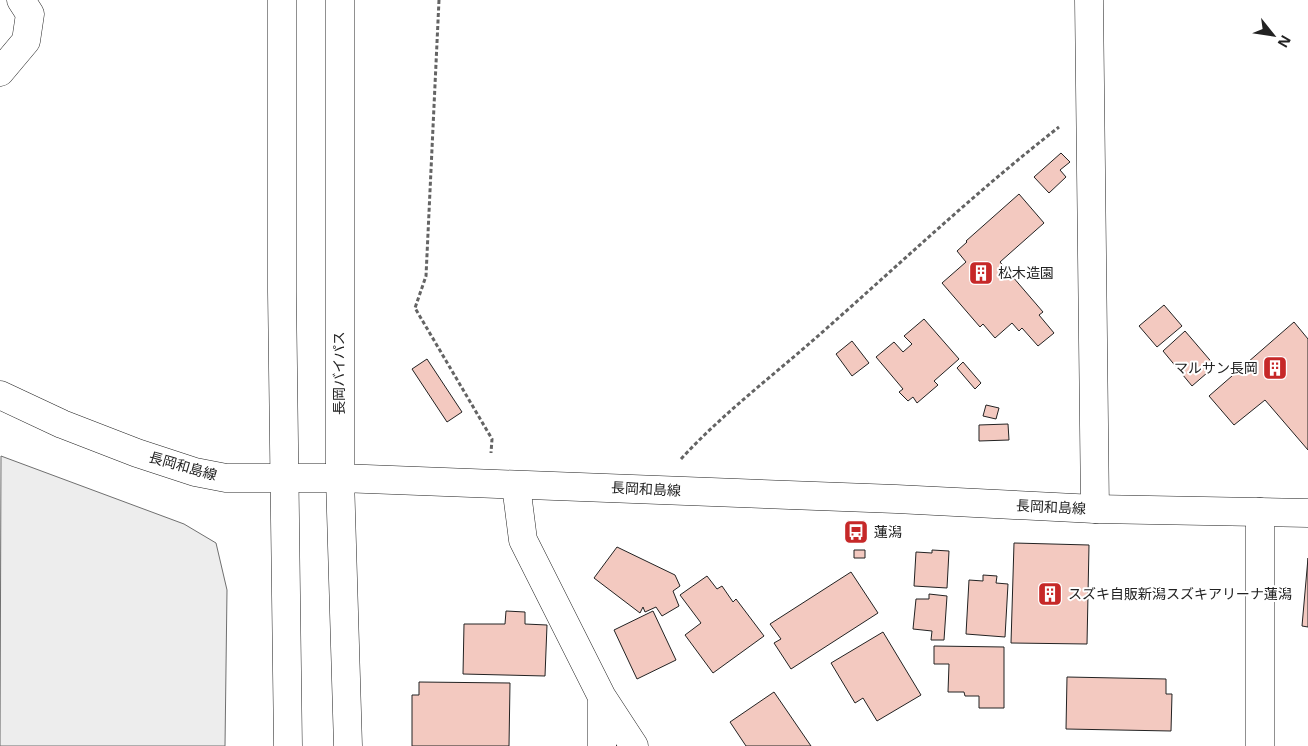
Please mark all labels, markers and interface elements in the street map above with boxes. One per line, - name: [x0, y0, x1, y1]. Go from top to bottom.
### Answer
- north arrow: [1248, 10, 1298, 60]
- text: N: [1274, 32, 1296, 51]
- building icon: 松木造園: [968, 260, 994, 286]
- place label: 松木造園: [998, 263, 1054, 282]
- street label: 長岡バイパス: [329, 331, 348, 415]
- building icon: マルサン長岡: [1262, 355, 1288, 381]
- place label: マルサン長岡: [1174, 358, 1258, 377]
- street label: 長岡和島線: [147, 447, 219, 484]
- street label: 長岡和島線: [611, 477, 681, 500]
- street label: 長岡和島線: [1016, 495, 1086, 518]
- bus stop icon: 蓮潟: [843, 519, 869, 545]
- place label: 蓮潟: [874, 522, 902, 541]
- building icon: スズキ自販新潟スズキアリーナ蓮潟: [1037, 581, 1063, 607]
- place label: スズキ自販新潟スズキアリーナ蓮潟: [1068, 584, 1292, 603]

